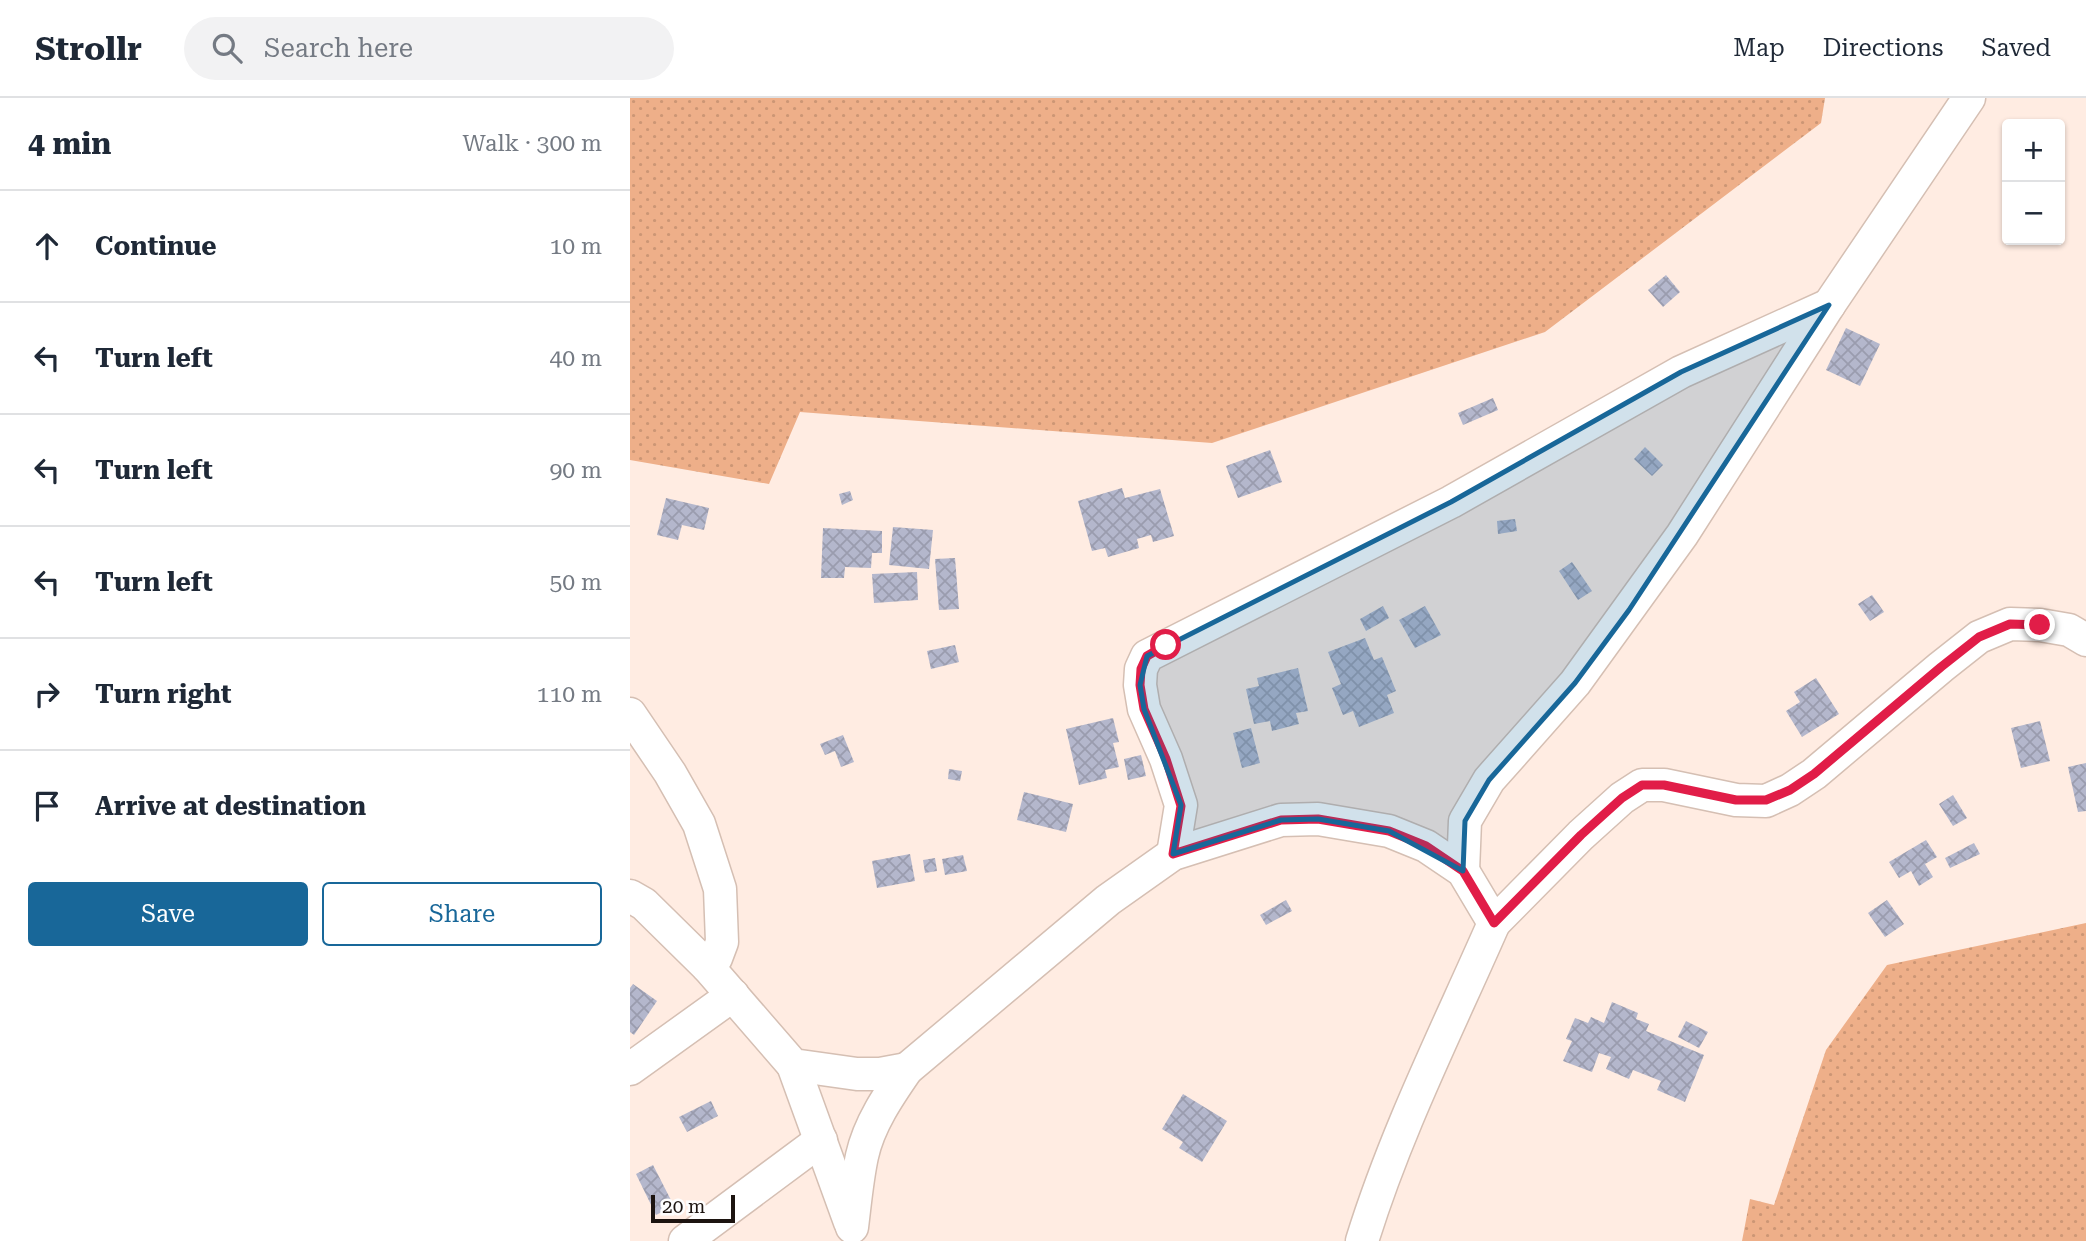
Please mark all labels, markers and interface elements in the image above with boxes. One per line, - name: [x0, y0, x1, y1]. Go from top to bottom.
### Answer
- search box: [184, 17, 674, 80]
- text: Strollr: [35, 29, 142, 68]
- icon: search: [208, 29, 246, 67]
- text: Search here: [264, 33, 413, 63]
- text: Map: [1733, 34, 1785, 62]
- text: Directions: [1823, 34, 1943, 62]
- text: Saved: [1981, 34, 2051, 62]
- map controls: [2002, 119, 2065, 245]
- button: +: [2002, 119, 2065, 182]
- text: 4 min: [28, 126, 111, 161]
- text: Walk · 300 m: [463, 130, 602, 157]
- button: −: [2002, 182, 2065, 245]
- icon: ahead: [28, 227, 66, 265]
- text: Continue: [95, 231, 217, 261]
- text: 10 m: [549, 233, 602, 260]
- icon: left: [28, 339, 66, 377]
- text: Turn left: [95, 343, 213, 373]
- text: 40 m: [549, 345, 602, 372]
- icon: left: [28, 451, 66, 489]
- text: Turn left: [95, 455, 213, 485]
- text: 90 m: [549, 457, 602, 484]
- icon: left: [28, 563, 66, 601]
- text: Turn left: [95, 567, 213, 597]
- text: 50 m: [549, 569, 602, 596]
- route end: [2024, 609, 2055, 640]
- route start: [1150, 629, 1181, 660]
- icon: right: [28, 675, 66, 713]
- text: Turn right: [95, 679, 231, 709]
- text: 110 m: [537, 681, 602, 708]
- icon: arrive: [28, 787, 66, 825]
- text: Arrive at destination: [95, 791, 366, 821]
- button: Save: [28, 882, 308, 946]
- button: Share: [322, 882, 602, 946]
- scale bar: [651, 1192, 735, 1224]
- text: 20 m: [662, 1195, 705, 1218]

